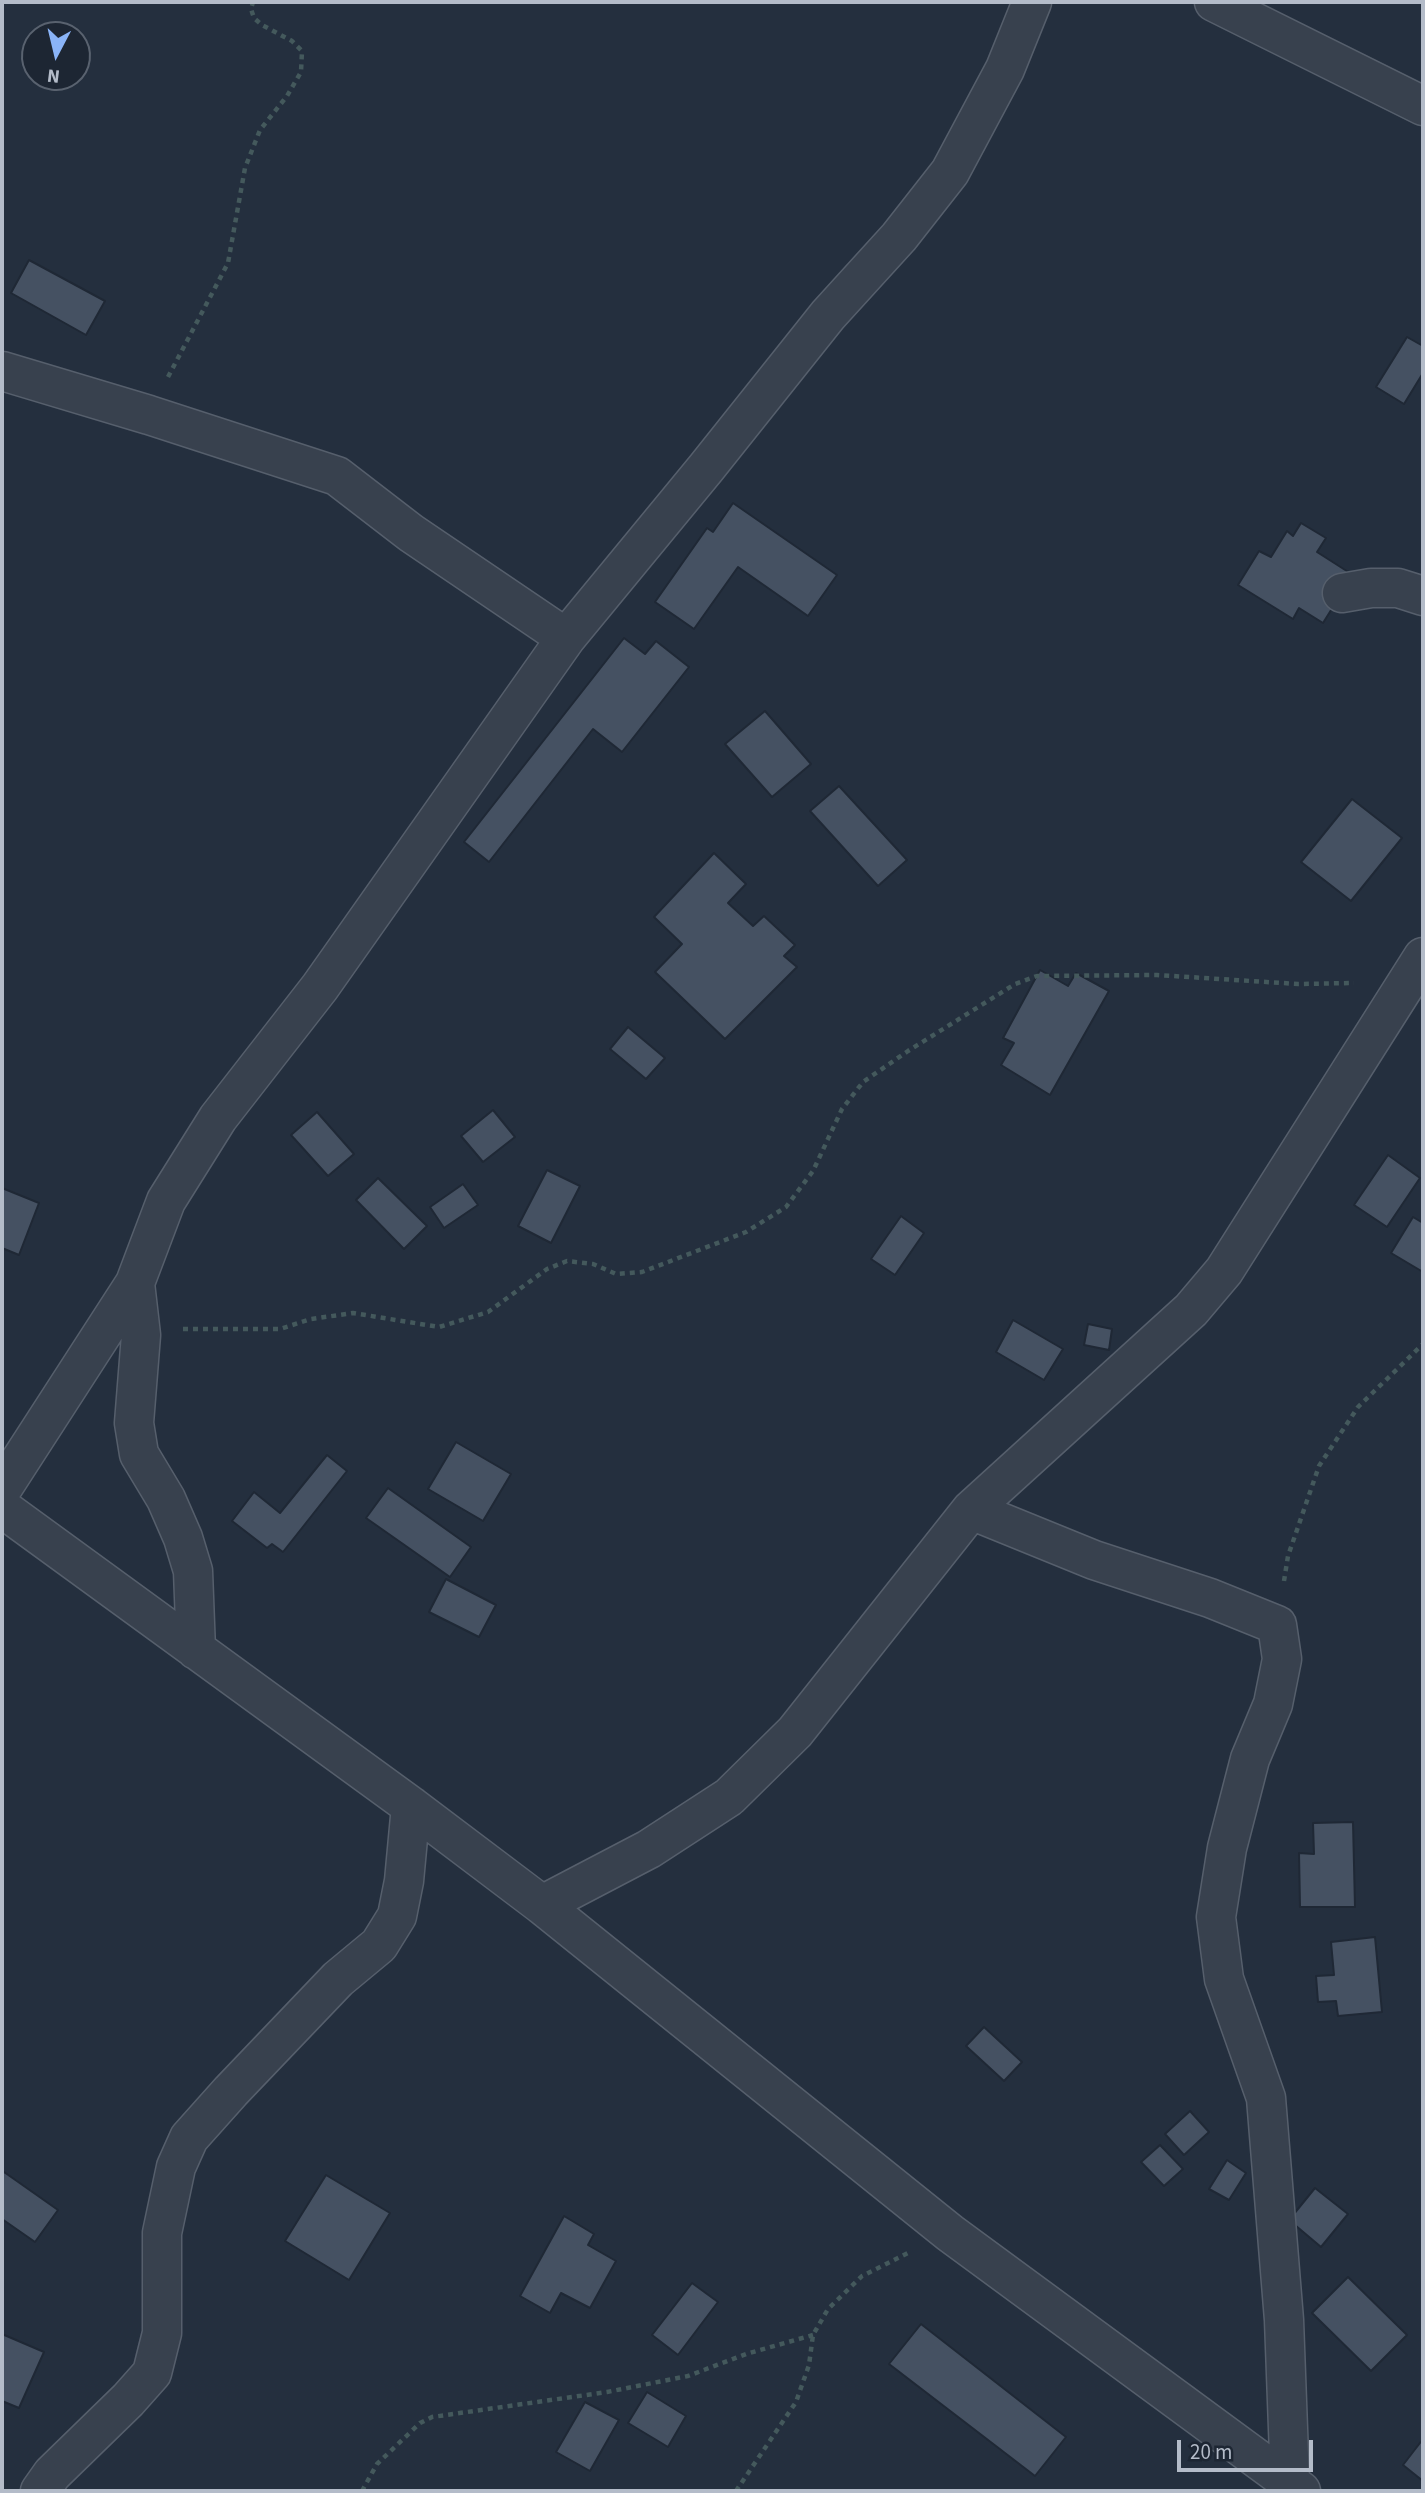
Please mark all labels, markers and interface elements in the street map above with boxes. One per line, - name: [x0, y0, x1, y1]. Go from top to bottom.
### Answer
- north arrow: [21, 21, 91, 91]
- text: N: [46, 61, 62, 90]
- scale bar: [1180, 2426, 1316, 2470]
- text: 20 m: [1190, 2437, 1232, 2467]

